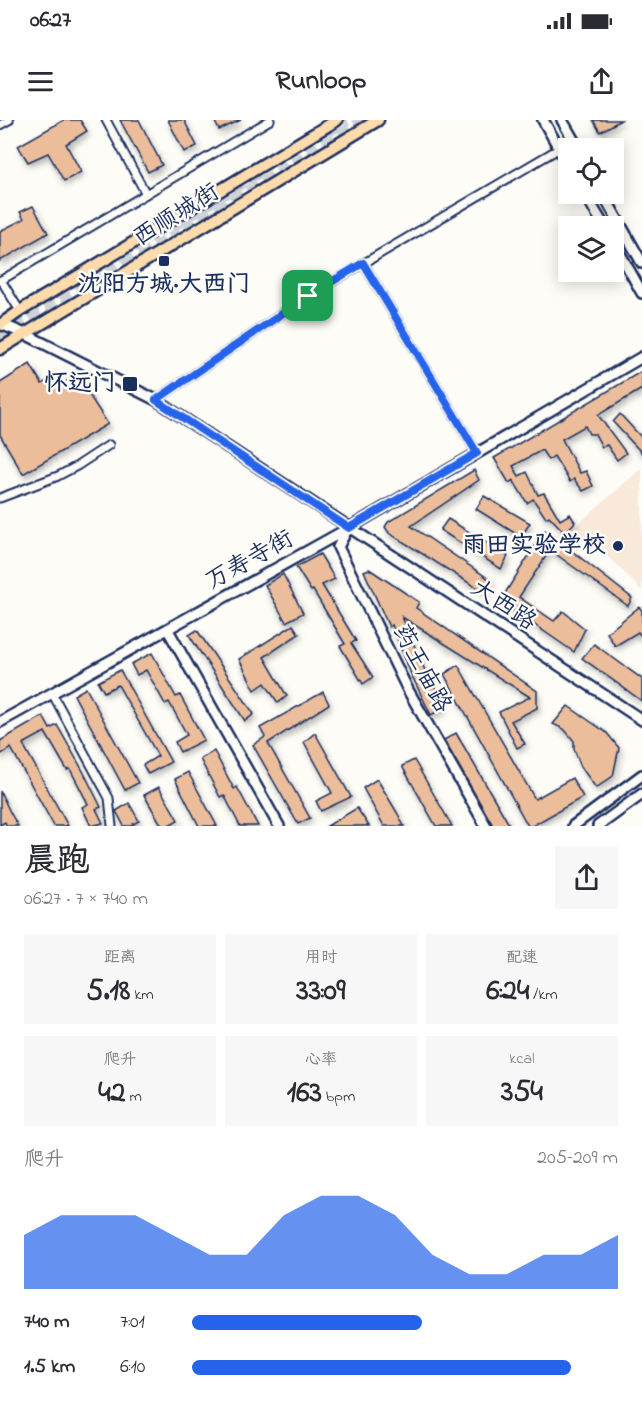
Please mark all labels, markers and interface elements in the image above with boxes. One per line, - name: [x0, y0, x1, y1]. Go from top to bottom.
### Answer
- text: 06:27: [30, 5, 71, 37]
- text: Runloop: [276, 62, 366, 101]
- icon: menu: [24, 65, 57, 98]
- icon: share: [585, 65, 618, 98]
- map controls: [558, 138, 624, 282]
- button: locate: [558, 138, 624, 204]
- street label: 西顺城街: [127, 176, 227, 256]
- button: layers: [558, 216, 624, 282]
- marker: 沈阳方城·大西门: [157, 254, 171, 268]
- place label: 沈阳方城·大西门: [77, 268, 251, 303]
- pin: [282, 270, 333, 321]
- icon: arrive: [291, 279, 324, 312]
- place label: 怀远门: [44, 367, 116, 402]
- marker: 怀远门: [121, 375, 139, 393]
- street label: 万寿寺街: [200, 522, 300, 600]
- place label: 雨田实验学校: [462, 529, 606, 564]
- marker: 雨田实验学校: [611, 539, 625, 553]
- street label: 大西路: [463, 572, 543, 640]
- street label: 药王庙路: [383, 618, 459, 720]
- text: 晨跑: [24, 838, 90, 886]
- button: share: [555, 846, 618, 909]
- text: 06:27 · 7 × 740 m: [24, 885, 148, 914]
- text: 距离: [104, 946, 136, 970]
- text: 用时: [305, 946, 337, 970]
- text: 配速: [506, 946, 538, 970]
- text: 5.18: [86, 970, 130, 1014]
- text: 33:09: [296, 970, 346, 1014]
- text: 6:24: [486, 970, 529, 1014]
- text: km: [130, 983, 154, 1007]
- text: /km: [529, 983, 558, 1007]
- text: kcal: [509, 1047, 535, 1071]
- text: 爬升: [104, 1048, 136, 1072]
- text: 心率: [305, 1048, 337, 1072]
- text: 354: [501, 1071, 543, 1115]
- text: 42: [98, 1072, 125, 1116]
- text: 163: [287, 1072, 322, 1116]
- text: m: [125, 1085, 142, 1109]
- text: bpm: [322, 1085, 355, 1109]
- text: 205–209 m: [537, 1144, 618, 1173]
- text: 爬升: [24, 1146, 64, 1175]
- text: 740 m: [24, 1308, 70, 1337]
- text: 7:01: [120, 1308, 145, 1337]
- text: 1.5 km: [24, 1353, 75, 1382]
- text: 6:10: [120, 1353, 146, 1382]

